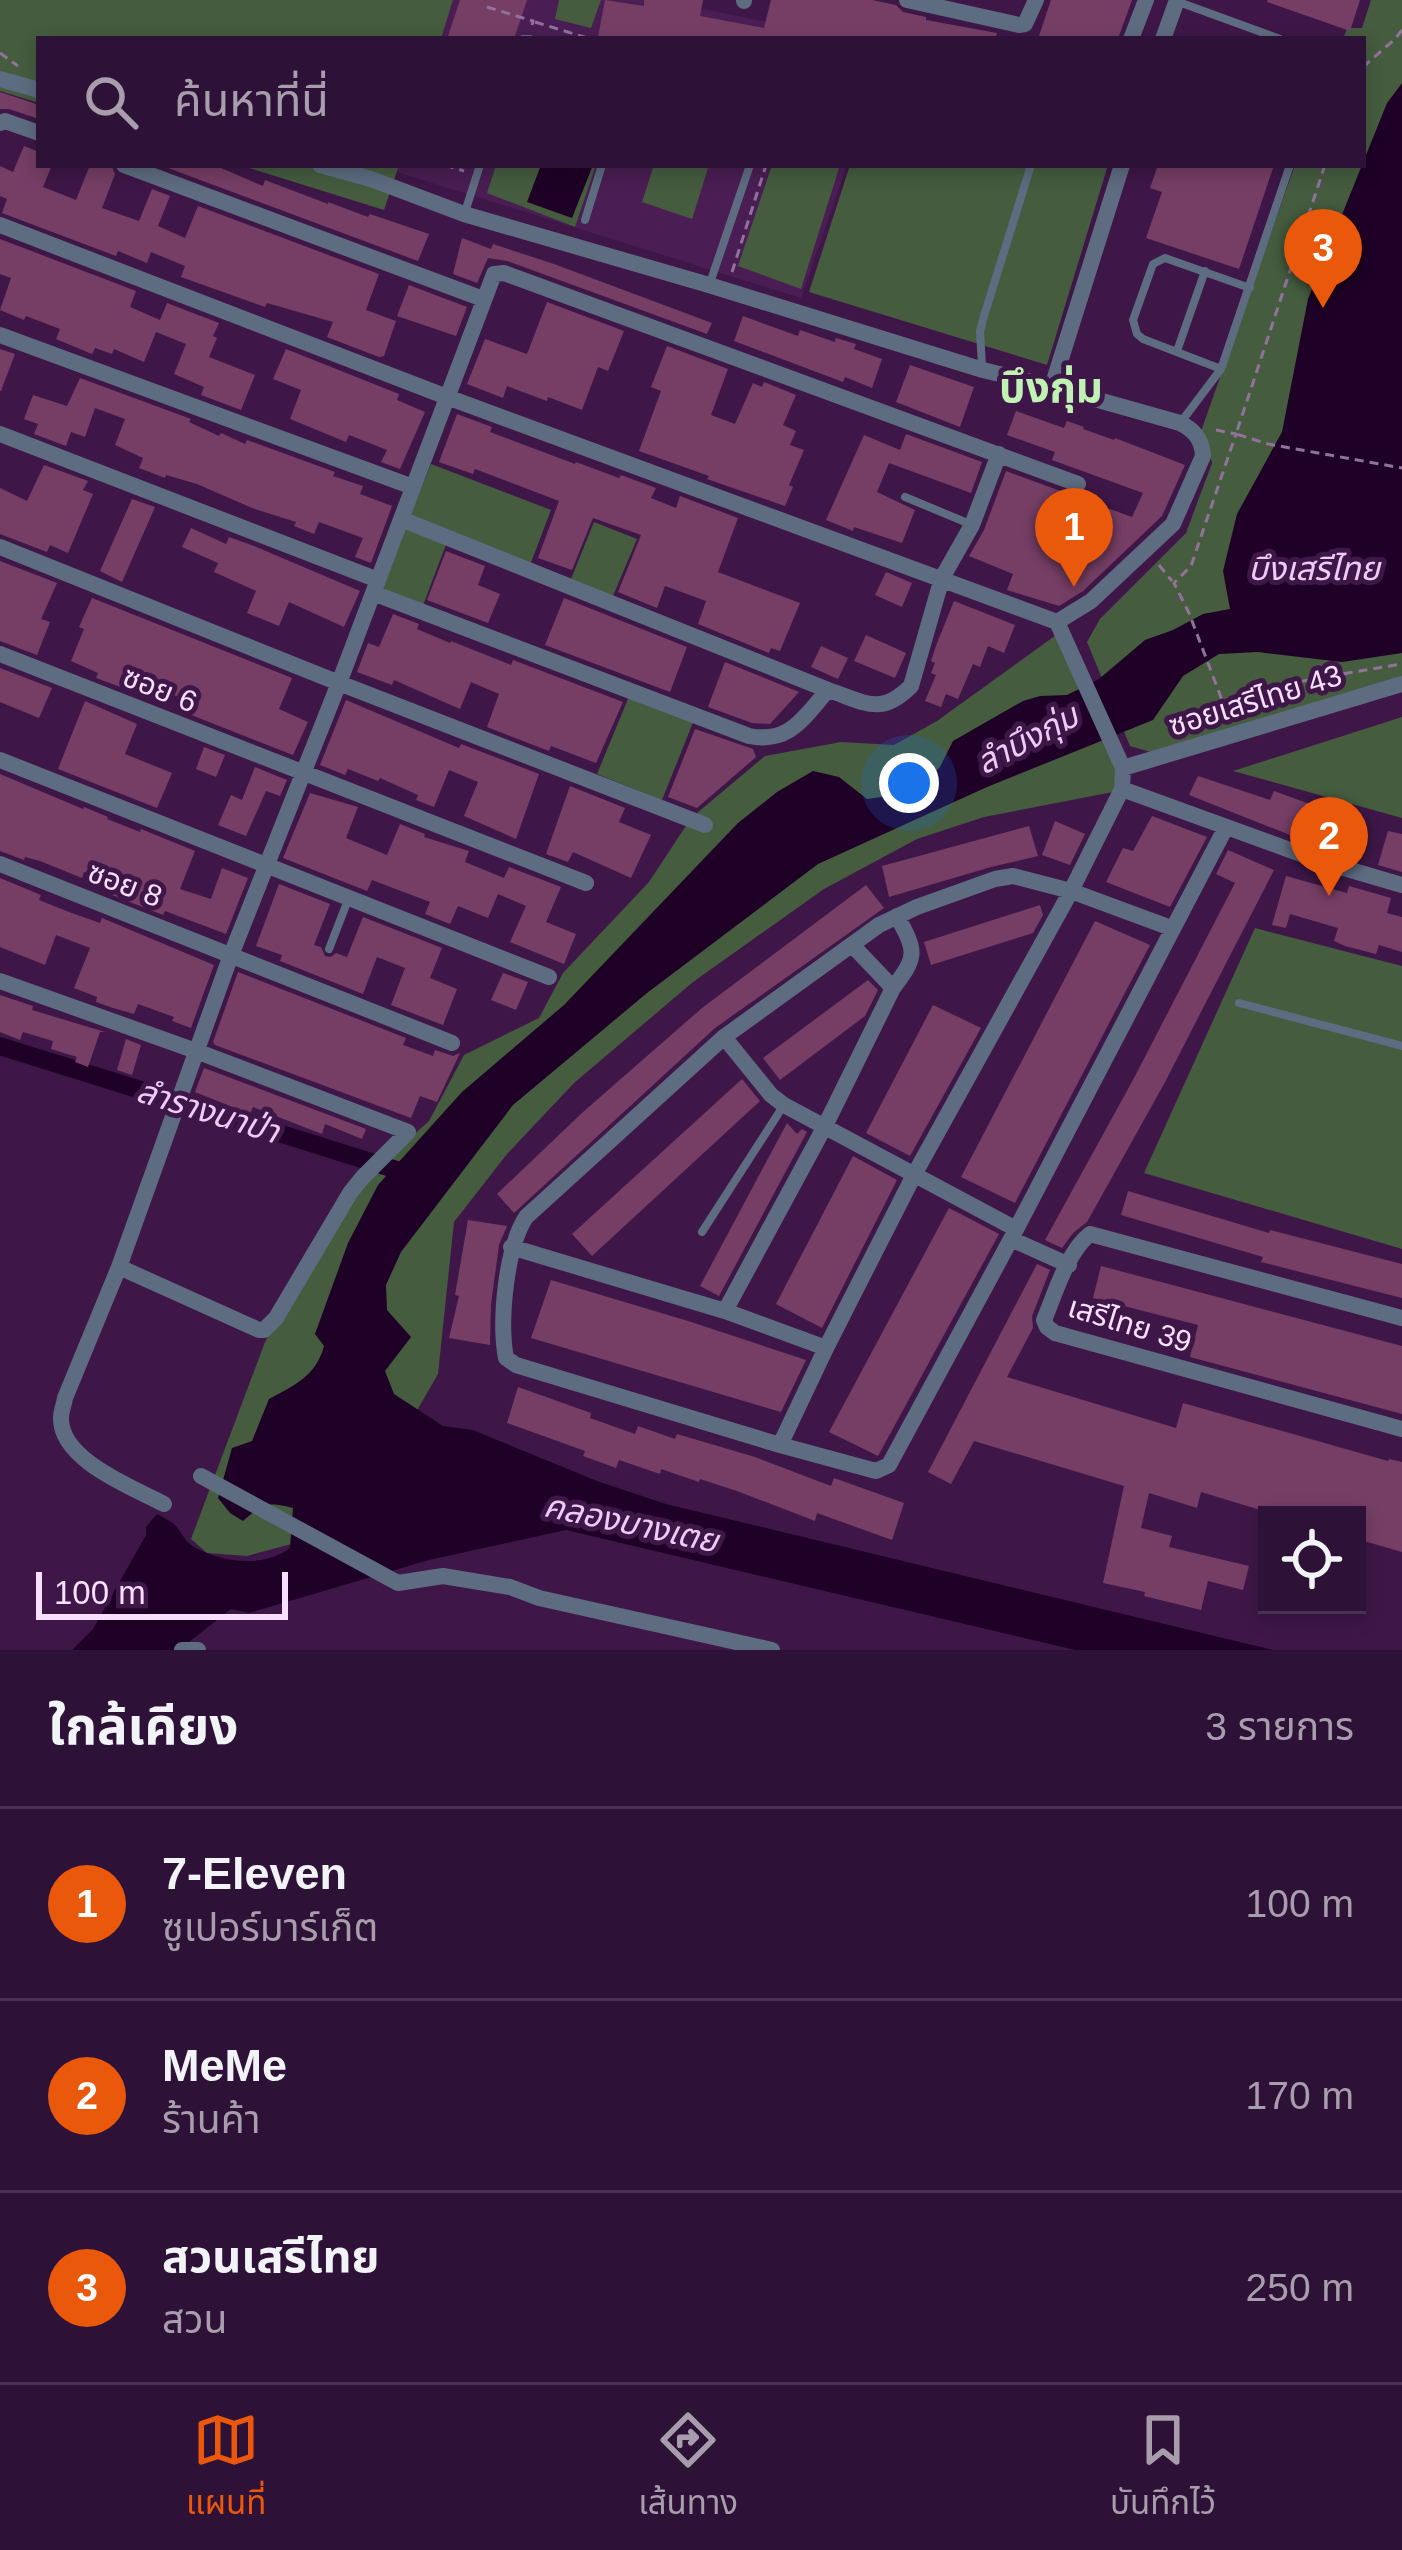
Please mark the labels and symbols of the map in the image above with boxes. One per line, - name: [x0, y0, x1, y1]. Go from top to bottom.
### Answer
- pin: 3: [1284, 209, 1362, 308]
- district label: บึงกุ่ม: [999, 364, 1103, 413]
- pin: 1: [1035, 488, 1113, 587]
- water label: บึงเสรีไทย: [1248, 550, 1382, 587]
- street label: ซอยเสรีไทย 43: [1165, 658, 1345, 742]
- street label: ซอย 6: [118, 659, 202, 719]
- water label: ลำบึงกุ่ม: [970, 696, 1088, 783]
- your location: [879, 753, 939, 813]
- pin: 2: [1290, 797, 1368, 896]
- street label: ซอย 8: [83, 855, 167, 913]
- water label: ลำรางนาป่า: [133, 1072, 285, 1151]
- street label: เสรีไทย 39: [1064, 1290, 1196, 1358]
- water label: คลองบางเตย: [541, 1487, 724, 1560]
- scale bar: [36, 1566, 288, 1619]

